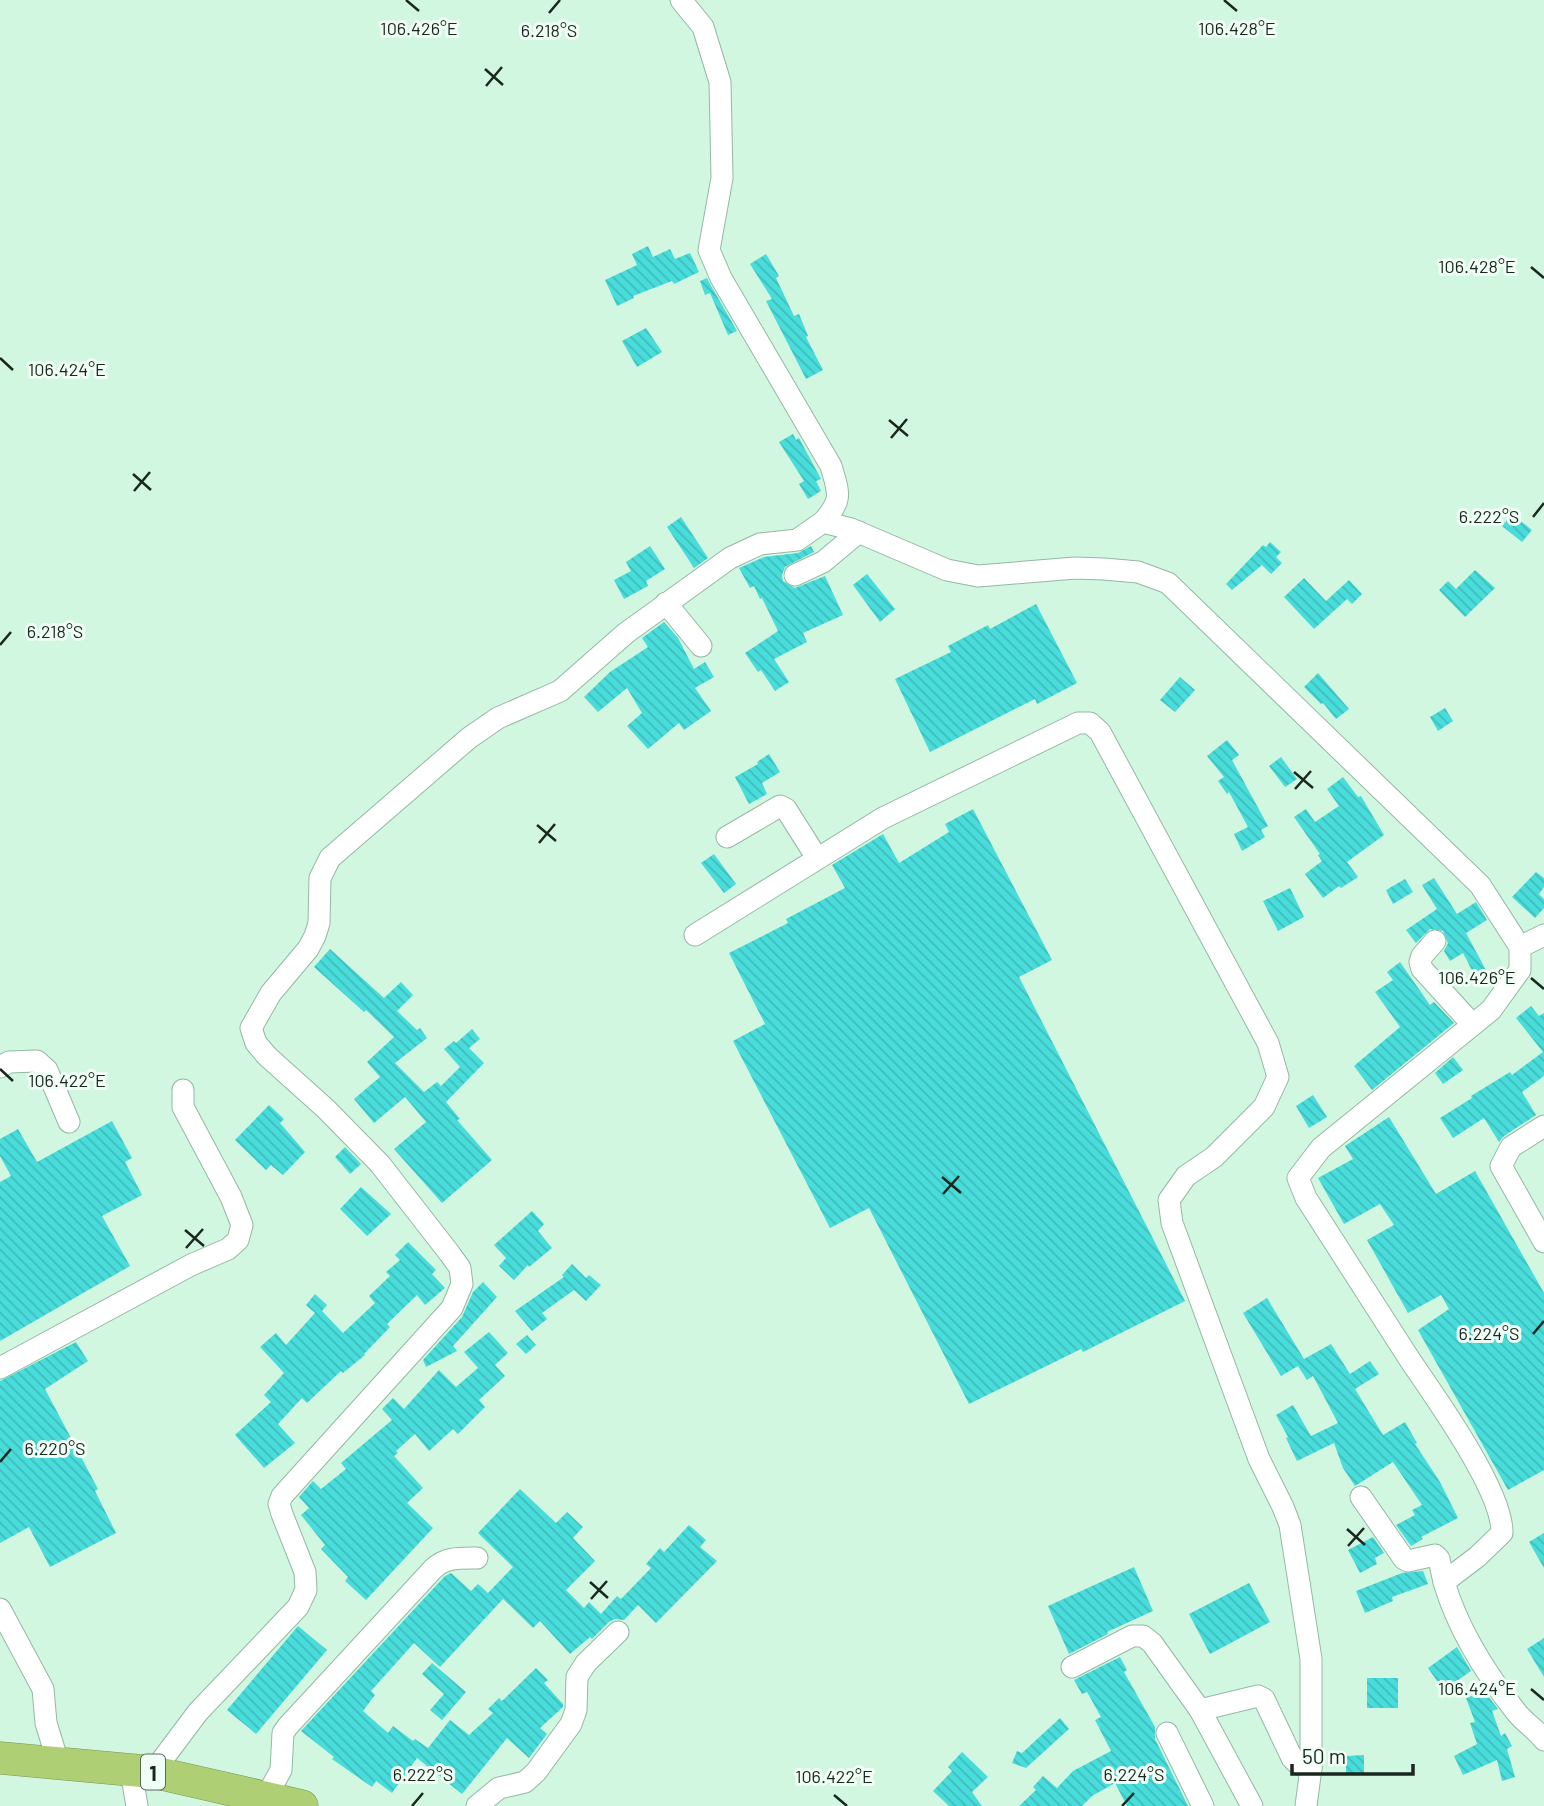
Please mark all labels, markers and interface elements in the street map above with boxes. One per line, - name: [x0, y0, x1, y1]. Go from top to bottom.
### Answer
- text: 106.426°E: [380, 17, 458, 39]
- text: 106.428°E: [1198, 17, 1276, 39]
- text: 6.218°S: [521, 19, 577, 41]
- text: 106.428°E: [1438, 255, 1516, 277]
- text: 106.424°E: [28, 358, 106, 380]
- text: 6.222°S: [1459, 505, 1519, 527]
- text: 6.218°S: [27, 620, 83, 642]
- text: 106.426°E: [1438, 966, 1516, 988]
- text: 106.422°E: [28, 1069, 106, 1091]
- text: 6.224°S: [1459, 1322, 1519, 1344]
- text: 6.220°S: [24, 1437, 86, 1459]
- text: 106.424°E: [1438, 1677, 1516, 1699]
- scale bar: [1292, 1732, 1413, 1776]
- text: 50 m: [1302, 1743, 1346, 1768]
- road number: 1: [141, 1754, 165, 1790]
- text: 6.222°S: [393, 1763, 453, 1785]
- text: 6.224°S: [1104, 1763, 1164, 1785]
- text: 106.422°E: [795, 1765, 873, 1787]

